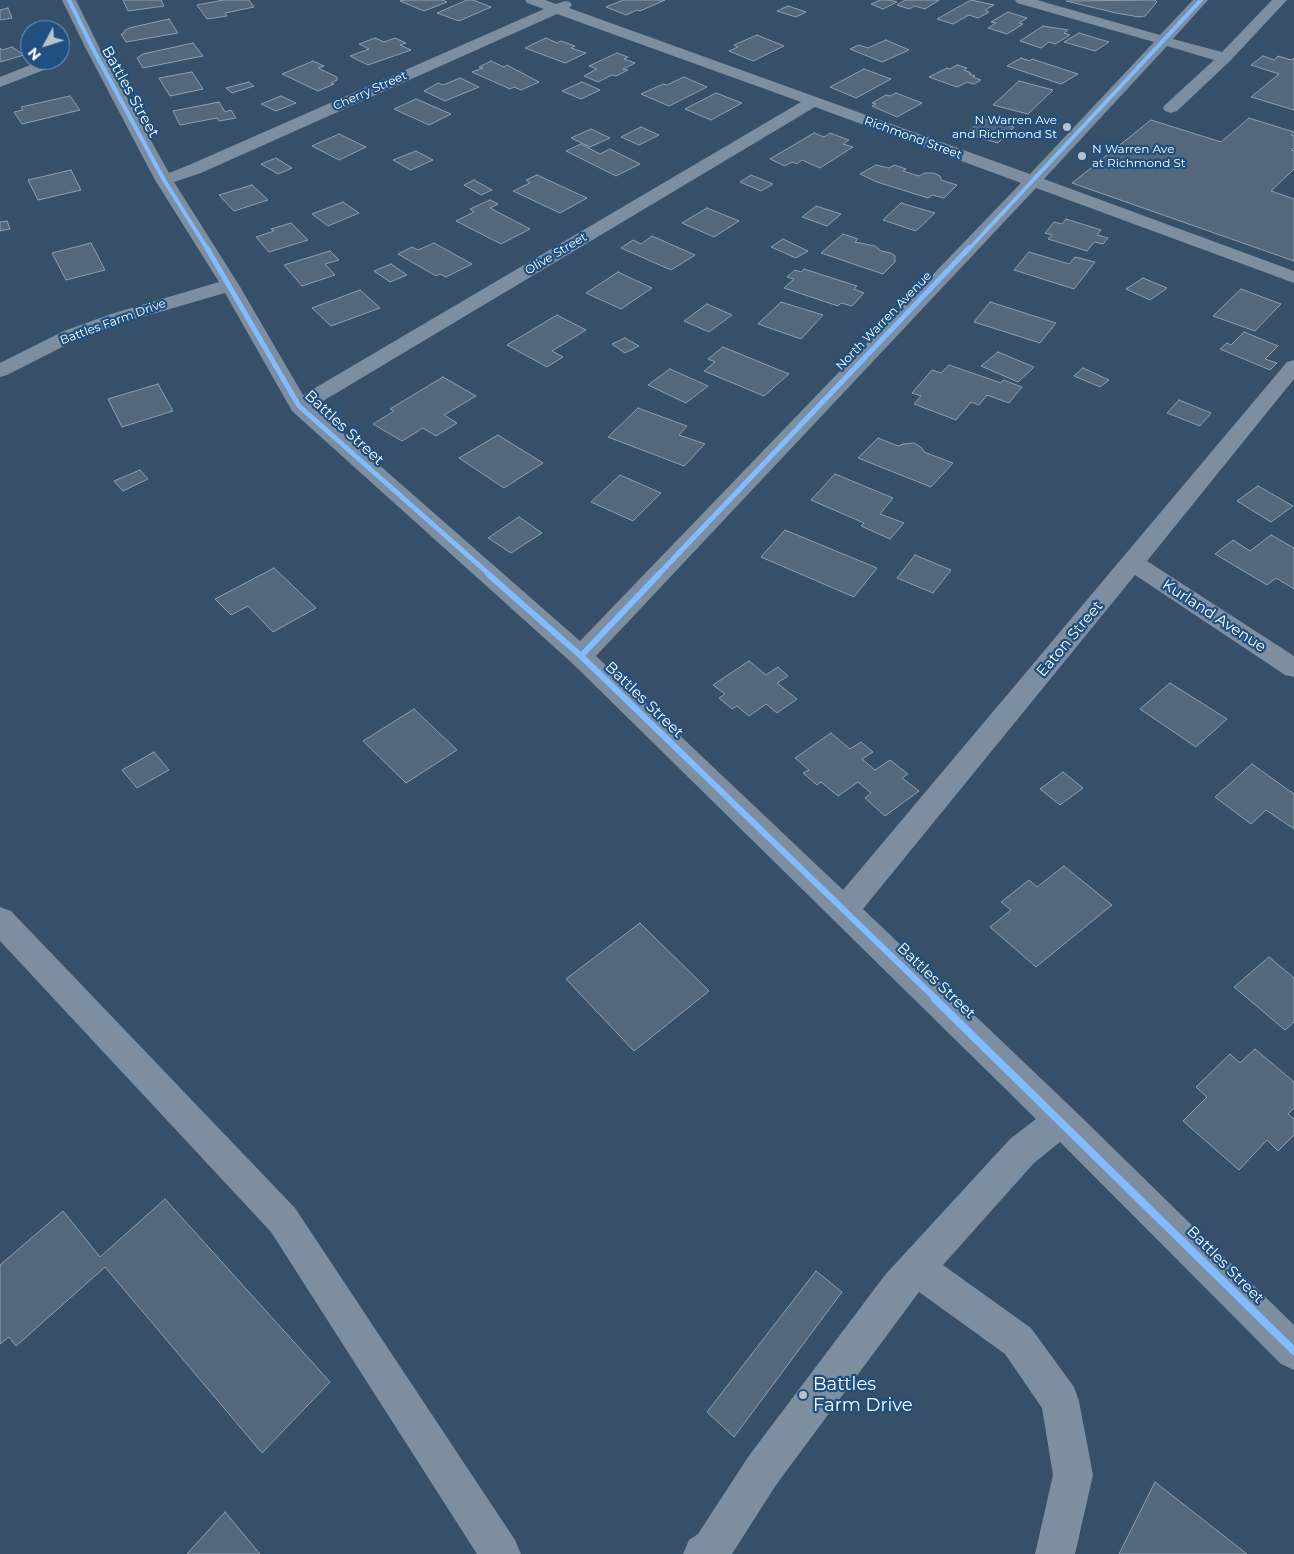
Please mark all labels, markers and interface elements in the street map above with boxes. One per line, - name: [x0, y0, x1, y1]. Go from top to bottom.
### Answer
- north arrow: [20, 20, 70, 70]
- street label: Battles Street: [97, 43, 163, 141]
- text: N: [24, 44, 45, 64]
- street label: Cherry Street: [331, 68, 409, 114]
- place label: N Warren Ave and Richmond St: [952, 113, 1057, 141]
- street label: Richmond Street: [862, 114, 964, 162]
- marker: N Warren Ave and Richmond St: [1061, 121, 1073, 133]
- place label: N Warren Ave at Richmond St: [1092, 142, 1186, 170]
- marker: N Warren Ave at Richmond St: [1076, 150, 1088, 162]
- street label: Olive Street: [522, 230, 590, 278]
- street label: North Warren Avenue: [833, 269, 935, 373]
- street label: Battles Farm Drive: [58, 296, 168, 348]
- street label: Battles Street: [301, 387, 387, 469]
- street label: Kurland Avenue: [1159, 576, 1269, 656]
- street label: Eaton Street: [1033, 597, 1107, 681]
- street label: Battles Street: [601, 658, 687, 742]
- street label: Battles Street: [893, 939, 979, 1023]
- street label: Battles Street: [1183, 1223, 1267, 1307]
- place label: Battles Farm Drive: [813, 1374, 913, 1416]
- marker: Battles Farm Drive: [797, 1389, 809, 1401]

